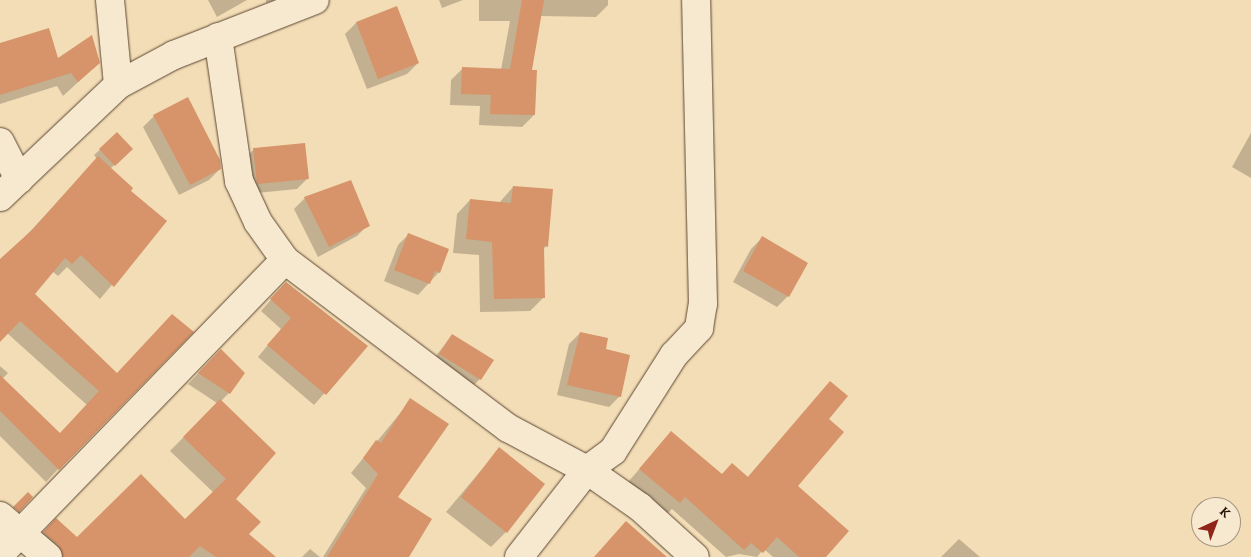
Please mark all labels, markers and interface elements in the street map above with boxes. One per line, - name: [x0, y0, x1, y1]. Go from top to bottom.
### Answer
- north arrow: [1191, 497, 1241, 547]
- text: K: [1215, 501, 1236, 522]

